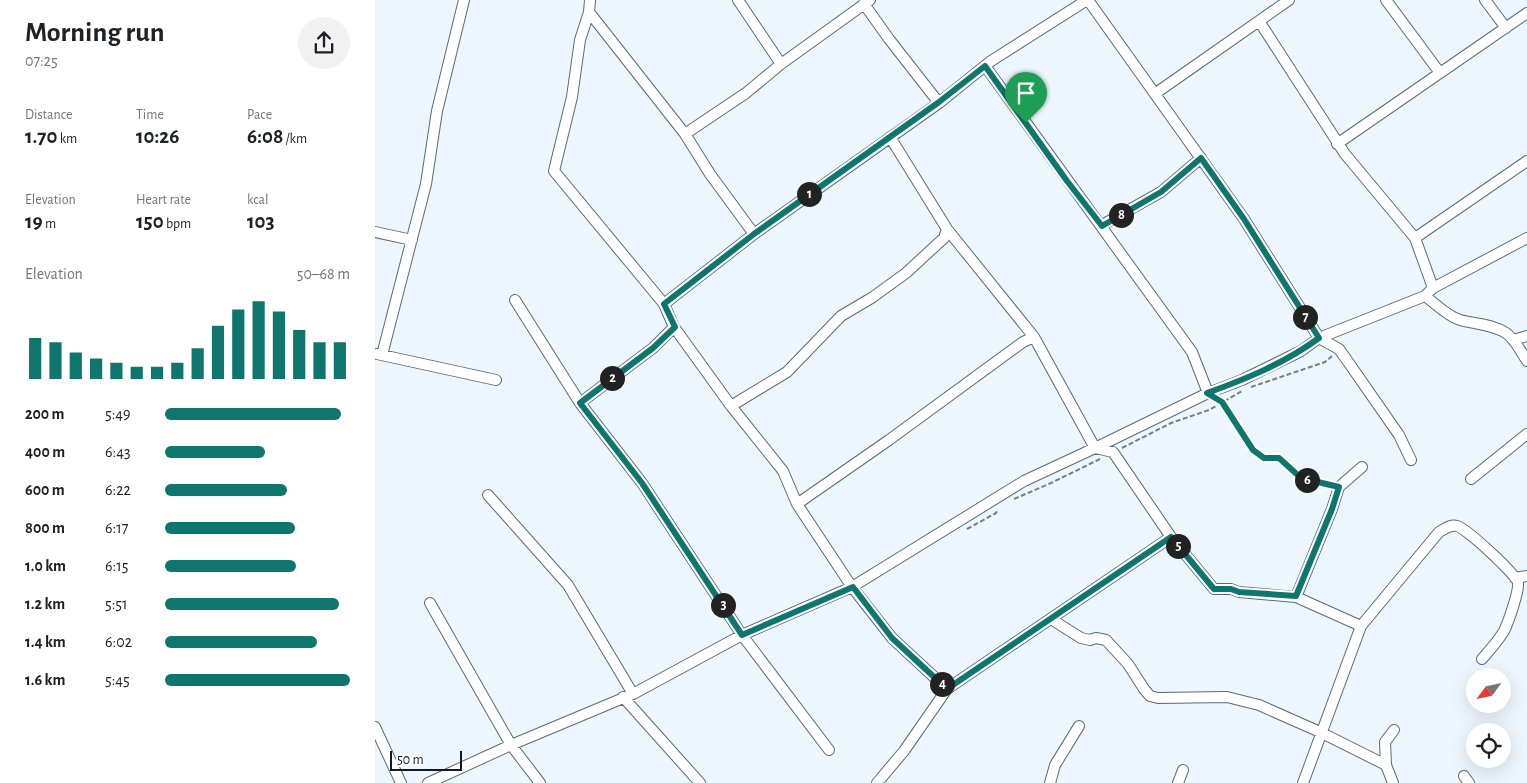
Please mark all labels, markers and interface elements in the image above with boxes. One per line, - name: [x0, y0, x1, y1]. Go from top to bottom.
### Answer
- button: share: [298, 17, 350, 69]
- text: Morning run: [25, 19, 165, 47]
- text: 07:25: [25, 53, 58, 69]
- pin: [1005, 72, 1047, 123]
- icon: arrive: [1012, 79, 1040, 107]
- text: Distance: [25, 108, 72, 122]
- text: Time: [136, 108, 164, 122]
- text: Pace: [247, 108, 272, 122]
- text: 1.70: [25, 126, 57, 147]
- text: 10:26: [136, 126, 179, 147]
- text: 6:08: [247, 126, 283, 147]
- text: km: [57, 132, 77, 146]
- text: /km: [283, 132, 307, 146]
- pin: 1: [797, 182, 821, 206]
- text: 1: [807, 187, 812, 201]
- text: Elevation: [25, 193, 76, 207]
- text: Heart rate: [136, 193, 191, 207]
- text: kcal: [247, 193, 268, 207]
- pin: 8: [1109, 202, 1133, 228]
- text: 8: [1118, 208, 1125, 222]
- text: 19: [25, 211, 43, 232]
- text: 150: [136, 211, 164, 232]
- text: 103: [247, 211, 275, 232]
- text: m: [43, 217, 56, 231]
- text: bpm: [164, 217, 191, 231]
- text: Elevation: [25, 266, 83, 282]
- text: 50–68 m: [297, 266, 350, 282]
- pin: 7: [1293, 304, 1317, 330]
- text: 7: [1302, 310, 1309, 324]
- pin: 2: [599, 366, 625, 390]
- text: 2: [609, 371, 616, 385]
- text: 200 m: [25, 406, 65, 422]
- text: 5:49: [105, 406, 131, 422]
- text: 400 m: [25, 444, 65, 460]
- text: 6:43: [105, 444, 130, 460]
- pin: 6: [1295, 468, 1319, 492]
- text: 6: [1304, 473, 1311, 487]
- text: 600 m: [25, 482, 65, 498]
- text: 6:22: [105, 482, 131, 498]
- text: 800 m: [25, 520, 65, 536]
- text: 6:17: [105, 520, 128, 536]
- pin: 5: [1165, 534, 1191, 558]
- text: 5: [1175, 539, 1182, 553]
- text: 1.0 km: [25, 558, 66, 574]
- text: 6:15: [105, 558, 128, 574]
- pin: 3: [711, 592, 735, 618]
- text: 1.2 km: [25, 596, 65, 612]
- text: 5:51: [105, 596, 128, 612]
- text: 3: [720, 598, 727, 612]
- text: 1.4 km: [25, 634, 66, 650]
- text: 6:02: [105, 634, 132, 650]
- north arrow: [1466, 668, 1511, 712]
- map controls: [1466, 668, 1511, 768]
- text: 1.6 km: [25, 672, 65, 688]
- text: 5:45: [105, 672, 130, 688]
- pin: 4: [929, 672, 955, 696]
- text: 4: [939, 677, 946, 691]
- button: locate: [1466, 723, 1511, 768]
- scale bar: [390, 748, 463, 771]
- text: 50 m: [397, 753, 424, 767]

